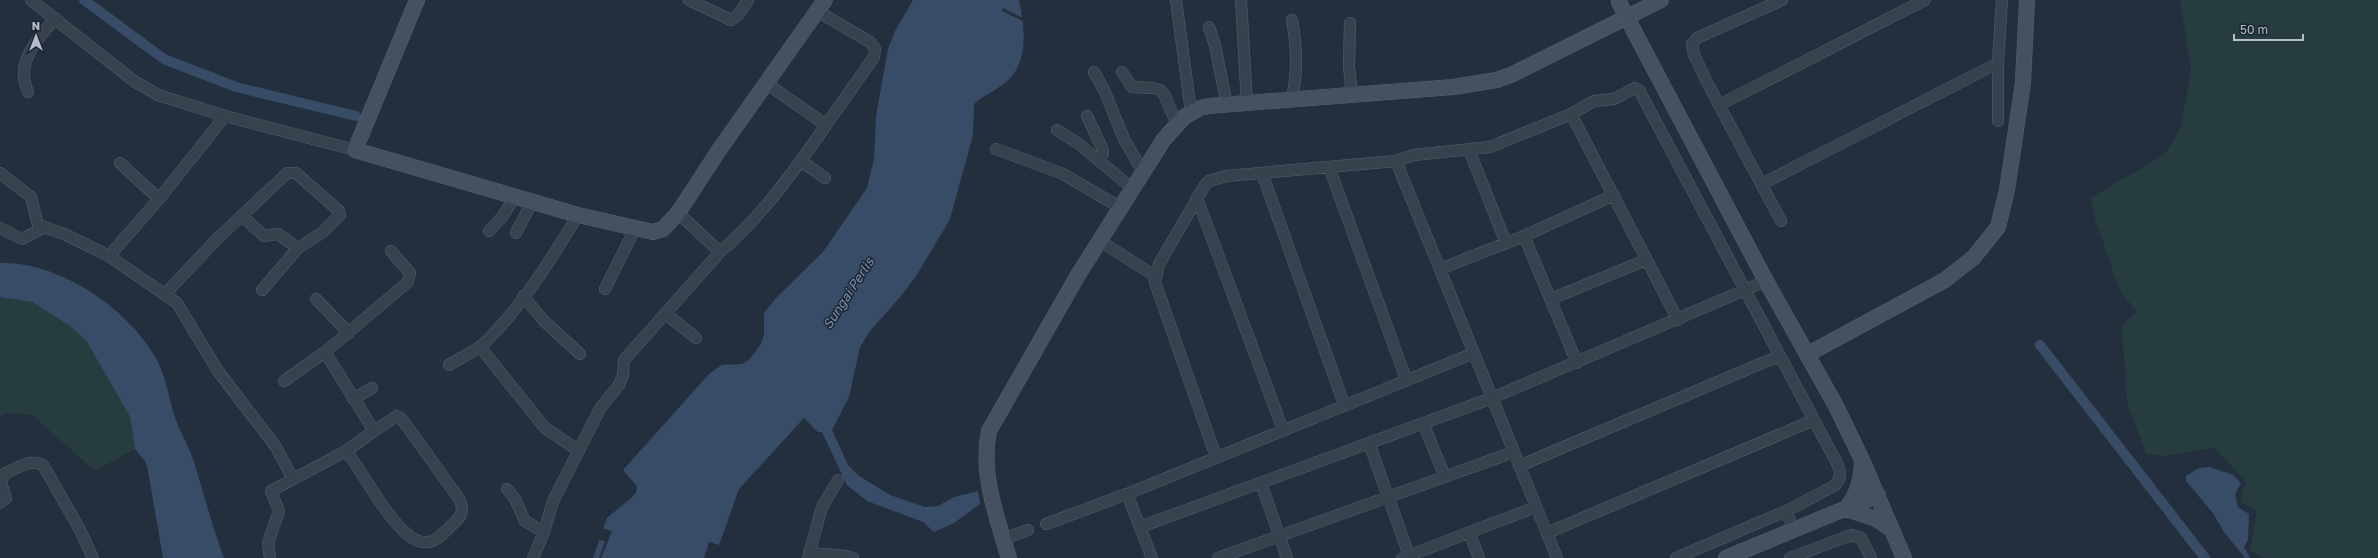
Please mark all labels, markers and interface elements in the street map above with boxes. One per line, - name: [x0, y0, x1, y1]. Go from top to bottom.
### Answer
- north arrow: [16, 16, 56, 56]
- scale bar: [2234, 16, 2303, 42]
- text: N: [32, 19, 40, 32]
- text: 50 m: [2240, 22, 2268, 37]
- water label: Sungai Perlis: [819, 253, 878, 332]

